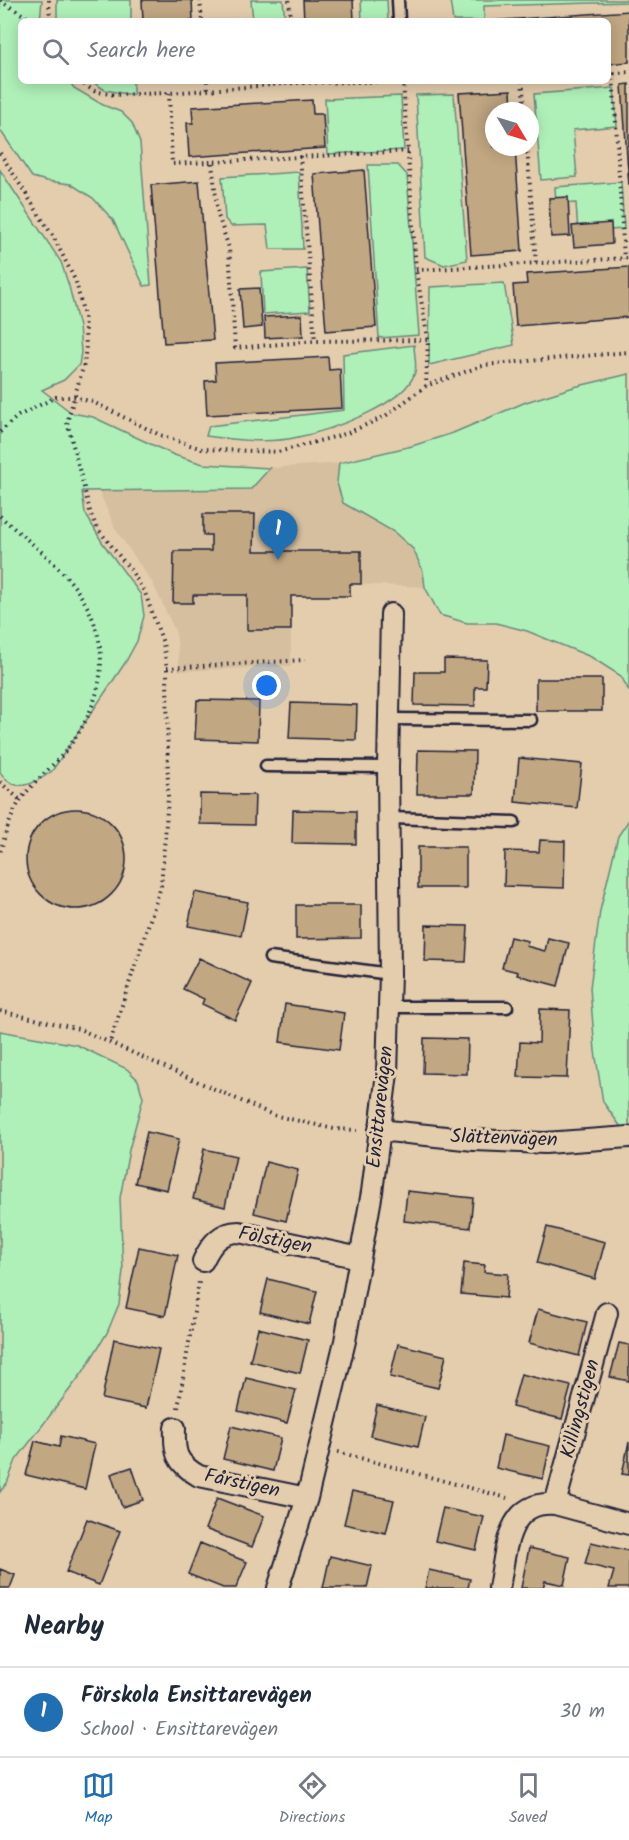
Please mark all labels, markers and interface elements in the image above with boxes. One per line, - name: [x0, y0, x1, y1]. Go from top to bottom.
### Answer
- search box: [18, 18, 611, 84]
- text: Search here: [87, 34, 195, 69]
- icon: search: [39, 35, 72, 68]
- north arrow: [485, 102, 539, 156]
- pin: 1: [258, 510, 298, 560]
- your location: [252, 671, 281, 700]
- street label: Ensittarevägen: [359, 1044, 403, 1170]
- street label: Slättenvägen: [450, 1121, 558, 1157]
- street label: Fölstigen: [235, 1218, 315, 1264]
- street label: Killingstigen: [552, 1356, 610, 1462]
- street label: Fårstigen: [201, 1460, 283, 1508]
- text: Nearby: [24, 1606, 104, 1648]
- text: Förskola Ensittarevägen: [81, 1679, 312, 1714]
- text: 1: [40, 1696, 47, 1728]
- text: 30 m: [560, 1696, 605, 1728]
- text: School · Ensittarevägen: [81, 1714, 278, 1746]
- tab: Map: [82, 1769, 115, 1830]
- tab: Directions: [279, 1769, 345, 1830]
- tab: Saved: [509, 1769, 547, 1830]

